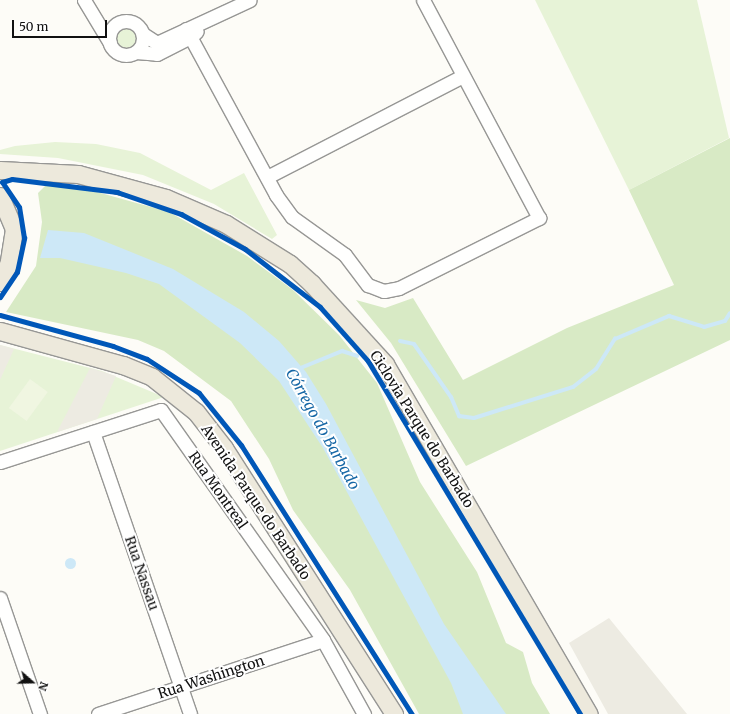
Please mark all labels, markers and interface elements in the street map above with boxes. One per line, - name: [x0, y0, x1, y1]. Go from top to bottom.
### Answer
- scale bar: [14, 12, 109, 38]
- text: 50 m: [19, 19, 48, 34]
- street label: Ciclovia Parque do Barbado: [367, 347, 477, 511]
- water label: Córrego do Barbado: [282, 365, 364, 493]
- street label: Avenida Parque do Barbado: [198, 421, 314, 583]
- street label: Rua Montreal: [185, 448, 251, 532]
- street label: Rua Nassau: [121, 534, 163, 612]
- street label: Rua Washington: [156, 652, 266, 702]
- north arrow: [12, 662, 52, 702]
- text: N: [35, 680, 51, 693]

